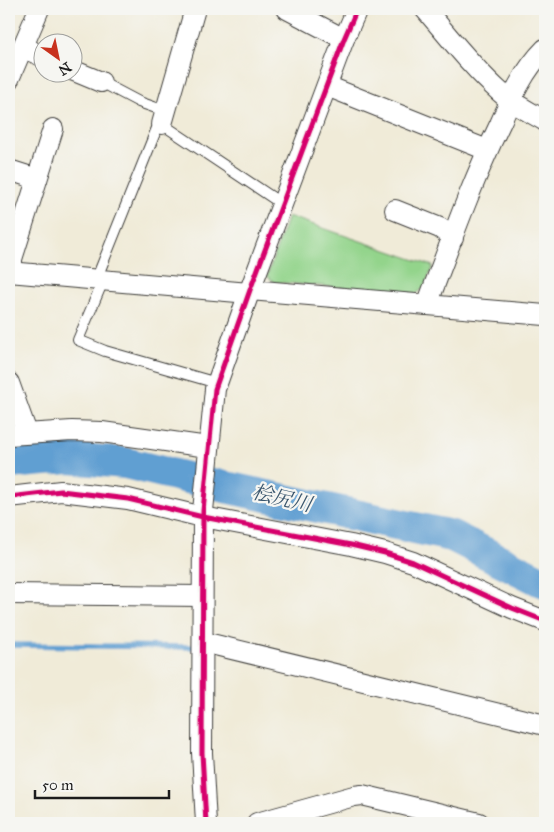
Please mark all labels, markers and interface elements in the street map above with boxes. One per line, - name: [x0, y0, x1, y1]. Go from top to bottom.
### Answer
- north arrow: [32, 32, 82, 82]
- text: N: [55, 58, 74, 79]
- water label: 桧尻川: [250, 480, 316, 517]
- scale bar: [35, 767, 169, 799]
- text: 50 m: [42, 776, 74, 794]

